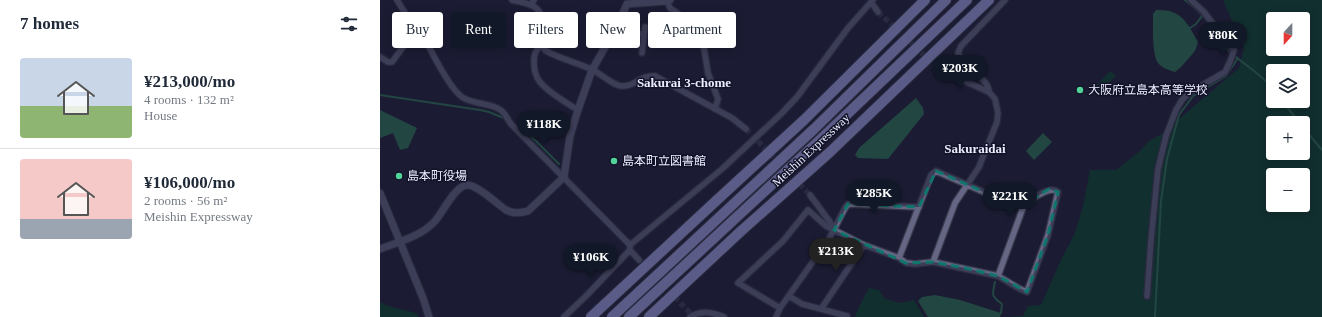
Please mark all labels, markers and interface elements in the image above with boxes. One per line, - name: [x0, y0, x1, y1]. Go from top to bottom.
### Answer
- chip: Buy: [392, 12, 443, 48]
- chip: Rent: [451, 12, 506, 48]
- chip: Filters: [514, 12, 578, 48]
- chip: New: [586, 12, 640, 48]
- chip: Apartment: [648, 12, 736, 48]
- north arrow: [1266, 12, 1310, 56]
- map controls: [1266, 12, 1310, 212]
- icon: filters: [338, 13, 360, 35]
- text: 7 homes: [20, 14, 79, 33]
- pin: ¥80K: [1199, 22, 1247, 56]
- text: ¥80K: [1208, 27, 1238, 42]
- pin: ¥203K: [932, 55, 988, 89]
- text: ¥203K: [942, 60, 978, 75]
- button: layers: [1266, 64, 1310, 108]
- text: ¥213,000/mo: [144, 72, 235, 91]
- icon: home: [52, 74, 100, 122]
- district label: Sakurai 3-chome: [637, 75, 731, 90]
- place label: 大阪府立島本高等学校: [1088, 83, 1208, 97]
- marker: 大阪府立島本高等学校: [1075, 85, 1085, 95]
- text: 4 rooms · 132 m²: [144, 92, 234, 107]
- text: House: [144, 108, 177, 123]
- pin: ¥118K: [516, 111, 572, 145]
- street label: Meishin Expressway: [770, 111, 852, 189]
- text: ¥118K: [526, 116, 562, 131]
- button: +: [1266, 116, 1310, 160]
- district label: Sakuraidai: [944, 141, 1006, 156]
- place label: 島本町立図書館: [622, 154, 706, 168]
- marker: 島本町立図書館: [609, 156, 619, 166]
- button: −: [1266, 168, 1310, 212]
- place label: 島本町役場: [407, 169, 467, 183]
- marker: 島本町役場: [394, 171, 404, 181]
- text: ¥106,000/mo: [144, 173, 235, 192]
- icon: home: [52, 175, 100, 223]
- pin: ¥285K: [846, 180, 902, 214]
- pin: ¥221K: [982, 183, 1038, 217]
- text: ¥285K: [856, 185, 892, 200]
- text: ¥221K: [992, 188, 1028, 203]
- text: 2 rooms · 56 m²: [144, 193, 227, 208]
- text: Meishin Expressway: [144, 209, 253, 224]
- pin: ¥213K: [808, 238, 864, 272]
- text: ¥213K: [818, 243, 854, 258]
- pin: ¥106K: [563, 244, 619, 278]
- text: ¥106K: [573, 249, 609, 264]

